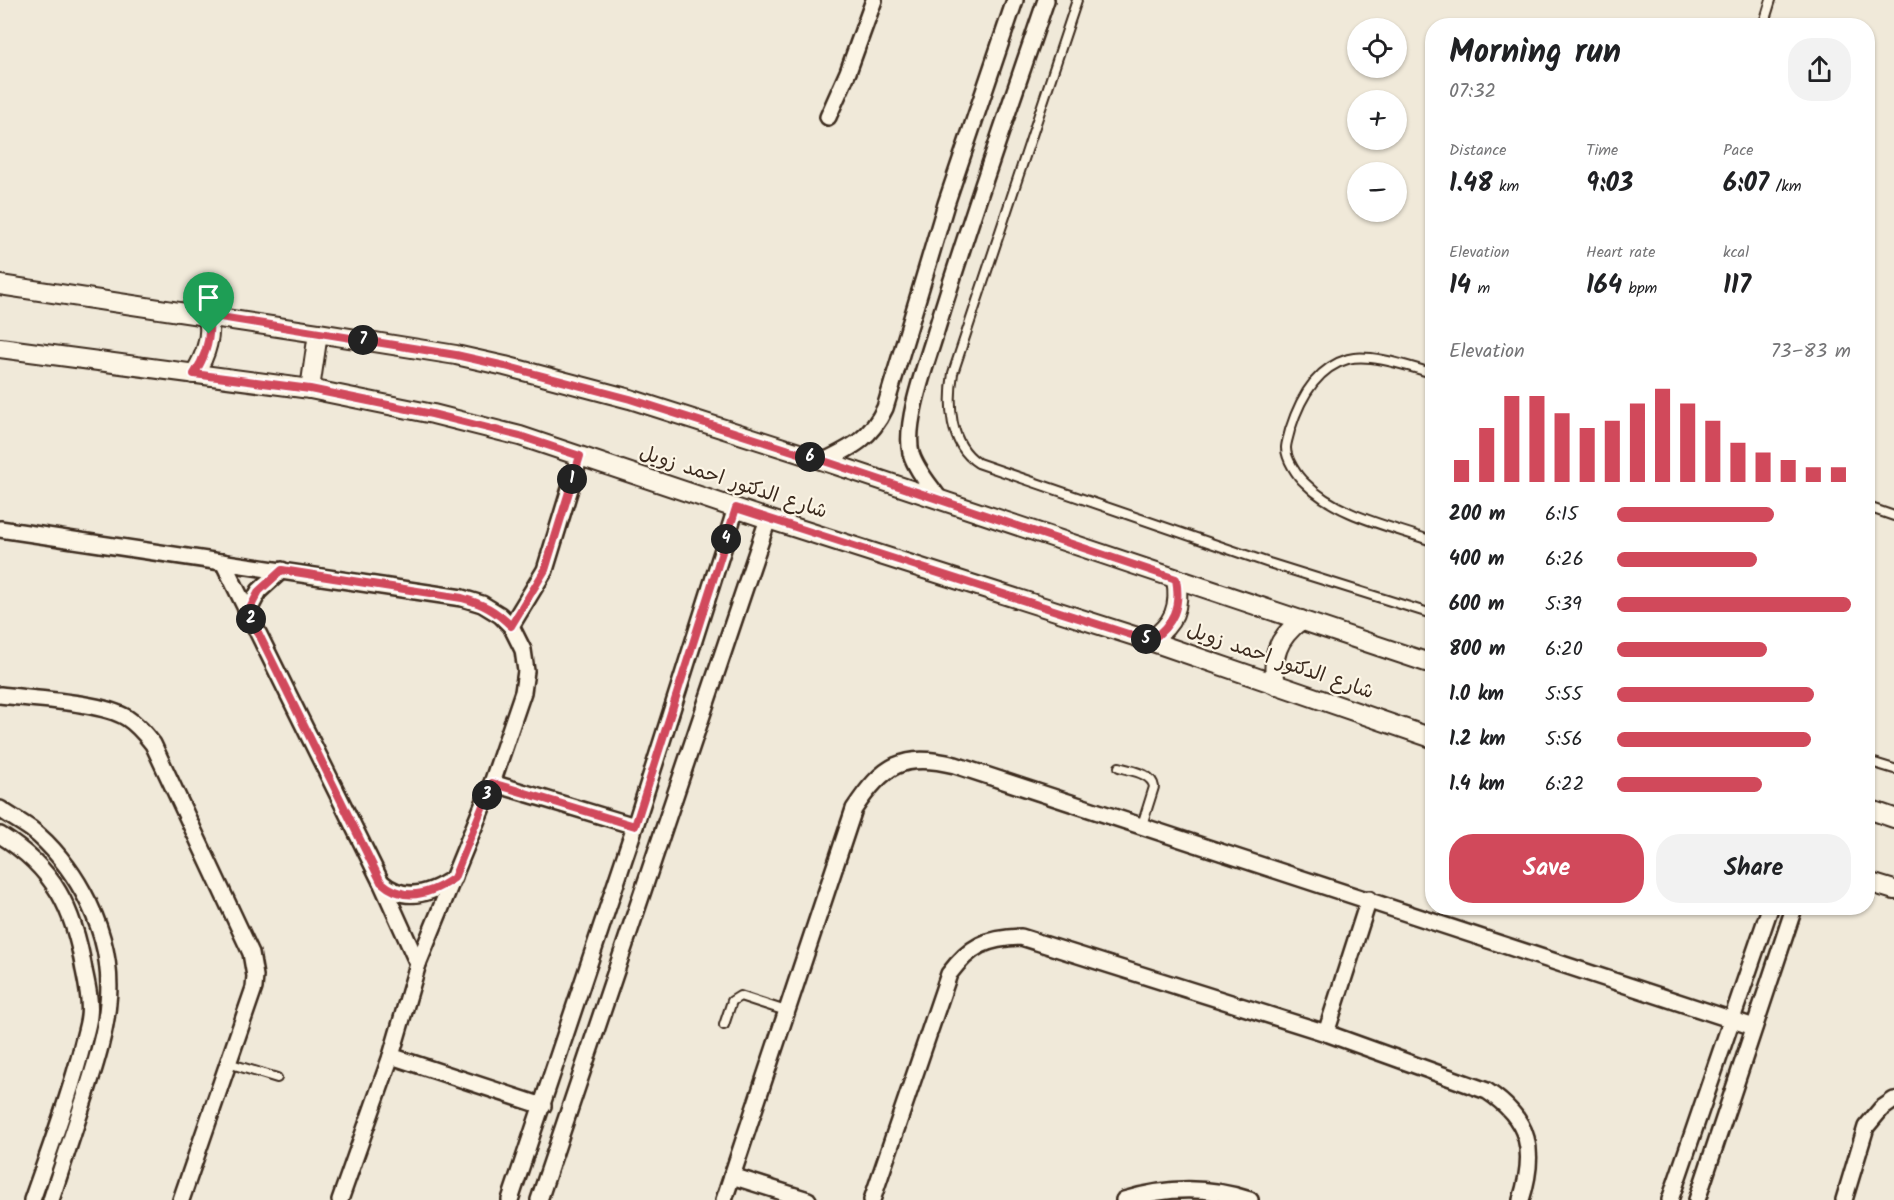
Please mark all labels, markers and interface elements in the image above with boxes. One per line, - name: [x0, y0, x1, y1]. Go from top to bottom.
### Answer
- map controls: [1347, 18, 1407, 222]
- button: locate: [1347, 18, 1407, 78]
- text: Morning run: [1449, 27, 1621, 80]
- button: share: [1788, 38, 1851, 101]
- text: 07:32: [1449, 76, 1496, 108]
- button: +: [1347, 90, 1407, 150]
- text: Distance: [1449, 138, 1507, 163]
- text: Time: [1586, 138, 1618, 163]
- text: Pace: [1723, 138, 1754, 163]
- button: −: [1347, 162, 1407, 222]
- text: 1.48: [1449, 163, 1493, 205]
- text: 9:03: [1586, 163, 1633, 205]
- text: 6:07: [1723, 163, 1769, 205]
- text: km: [1493, 174, 1519, 199]
- text: /km: [1769, 174, 1801, 199]
- text: Elevation: [1449, 240, 1510, 265]
- text: Heart rate: [1586, 240, 1656, 265]
- text: kcal: [1723, 240, 1749, 265]
- text: 14: [1449, 265, 1471, 307]
- text: 164: [1586, 265, 1622, 307]
- text: 117: [1723, 265, 1751, 307]
- pin: [183, 272, 234, 334]
- text: m: [1471, 276, 1490, 301]
- text: bpm: [1622, 276, 1657, 301]
- icon: arrive: [192, 281, 225, 314]
- pin: 7: [348, 325, 378, 355]
- text: 7: [359, 327, 367, 352]
- text: Elevation: [1449, 336, 1525, 368]
- text: 73–83 m: [1771, 336, 1851, 368]
- street label: شارع الدكتور احمد زويل: [635, 437, 831, 529]
- pin: 6: [795, 442, 825, 472]
- text: 6: [806, 444, 814, 469]
- pin: 1: [557, 464, 587, 494]
- text: 1: [570, 466, 574, 491]
- text: 200 m: [1449, 499, 1505, 531]
- text: 6:15: [1545, 499, 1578, 531]
- pin: 4: [711, 524, 741, 554]
- text: 4: [722, 526, 730, 551]
- text: 400 m: [1449, 544, 1505, 576]
- text: 6:26: [1545, 544, 1584, 576]
- text: 600 m: [1449, 589, 1504, 621]
- text: 5:39: [1545, 589, 1582, 621]
- pin: 2: [236, 604, 266, 634]
- text: 2: [246, 606, 256, 631]
- street label: شارع الدكتور احمد زويل: [1182, 615, 1378, 709]
- pin: 5: [1131, 624, 1161, 654]
- text: 5: [1142, 626, 1150, 651]
- text: 800 m: [1449, 634, 1505, 666]
- text: 6:20: [1545, 634, 1583, 666]
- text: 1.0 km: [1449, 679, 1504, 711]
- text: 5:55: [1545, 679, 1582, 711]
- text: 1.2 km: [1449, 724, 1505, 756]
- text: 5:56: [1545, 724, 1583, 756]
- text: 1.4 km: [1449, 769, 1505, 801]
- text: 6:22: [1545, 769, 1584, 801]
- pin: 3: [472, 780, 502, 810]
- text: 3: [483, 782, 491, 807]
- button: Save: [1449, 834, 1644, 903]
- button: Share: [1656, 834, 1851, 903]

